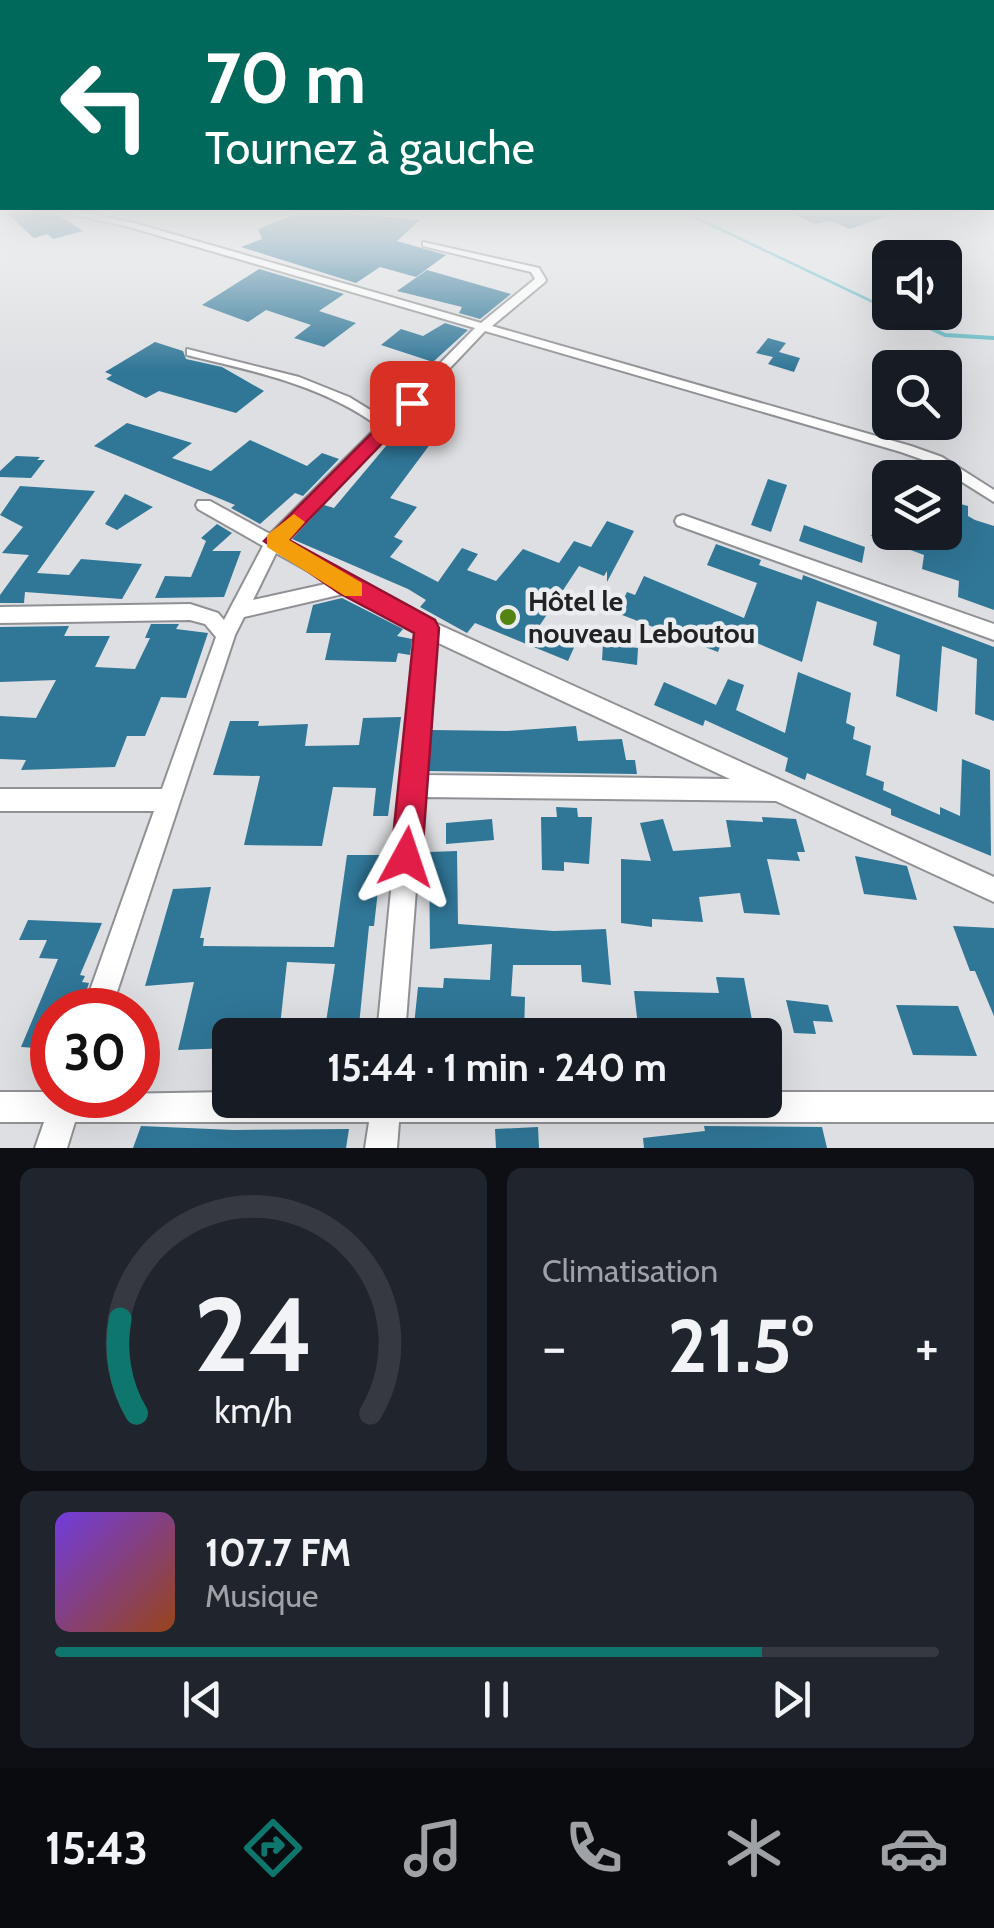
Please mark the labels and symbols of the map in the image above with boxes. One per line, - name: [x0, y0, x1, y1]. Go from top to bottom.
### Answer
- pin: [370, 361, 455, 446]
- place label: Hôtel le nouveau Leboutou: [528, 584, 755, 650]
- marker: Hôtel le nouveau Leboutou: [497, 606, 519, 628]
- position arrow: [354, 805, 458, 909]
- speed limit sign: 30: [30, 988, 160, 1118]

